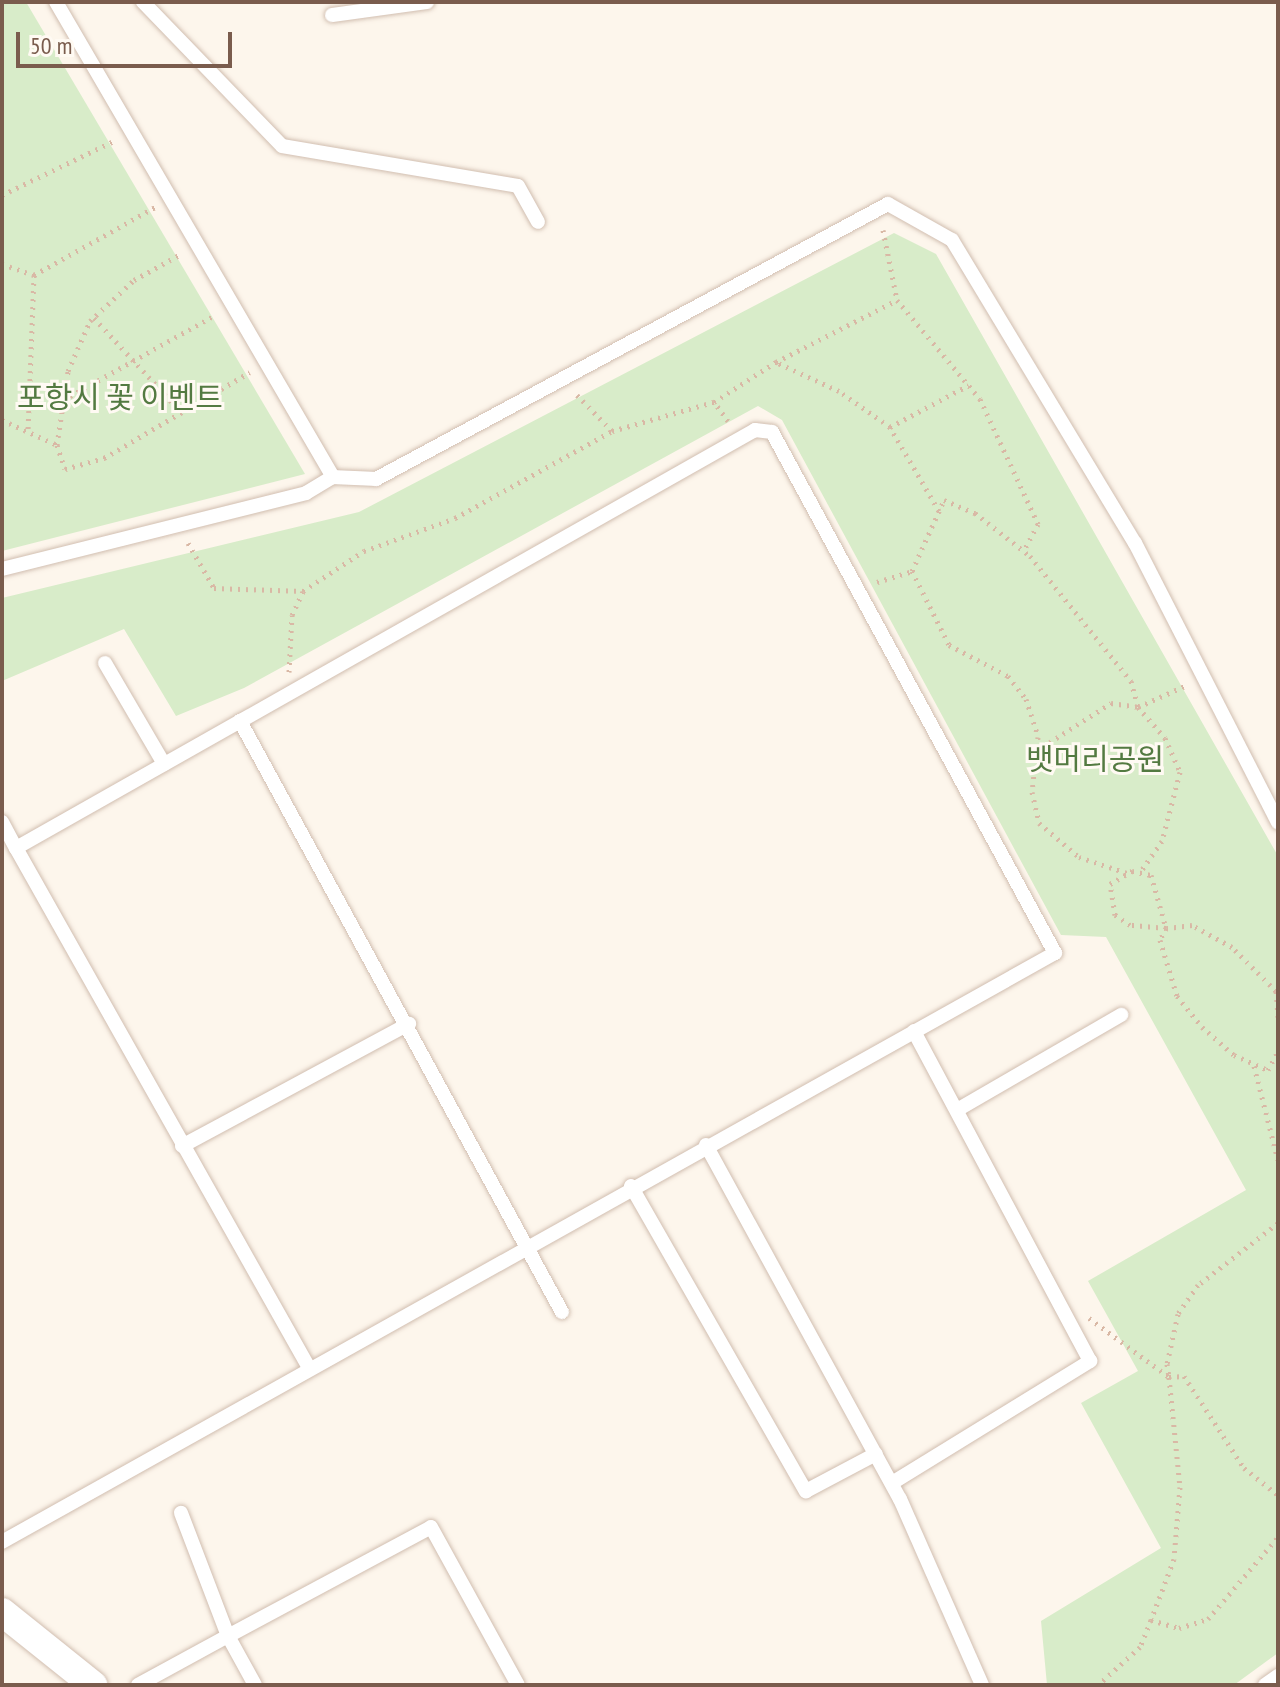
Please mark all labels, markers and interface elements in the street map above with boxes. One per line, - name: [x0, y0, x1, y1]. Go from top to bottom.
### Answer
- scale bar: [20, 16, 236, 66]
- text: 50 m: [30, 30, 72, 61]
- park label: 포항시 꽃 이벤트: [17, 379, 223, 415]
- park label: 뱃머리공원: [1026, 741, 1164, 777]

